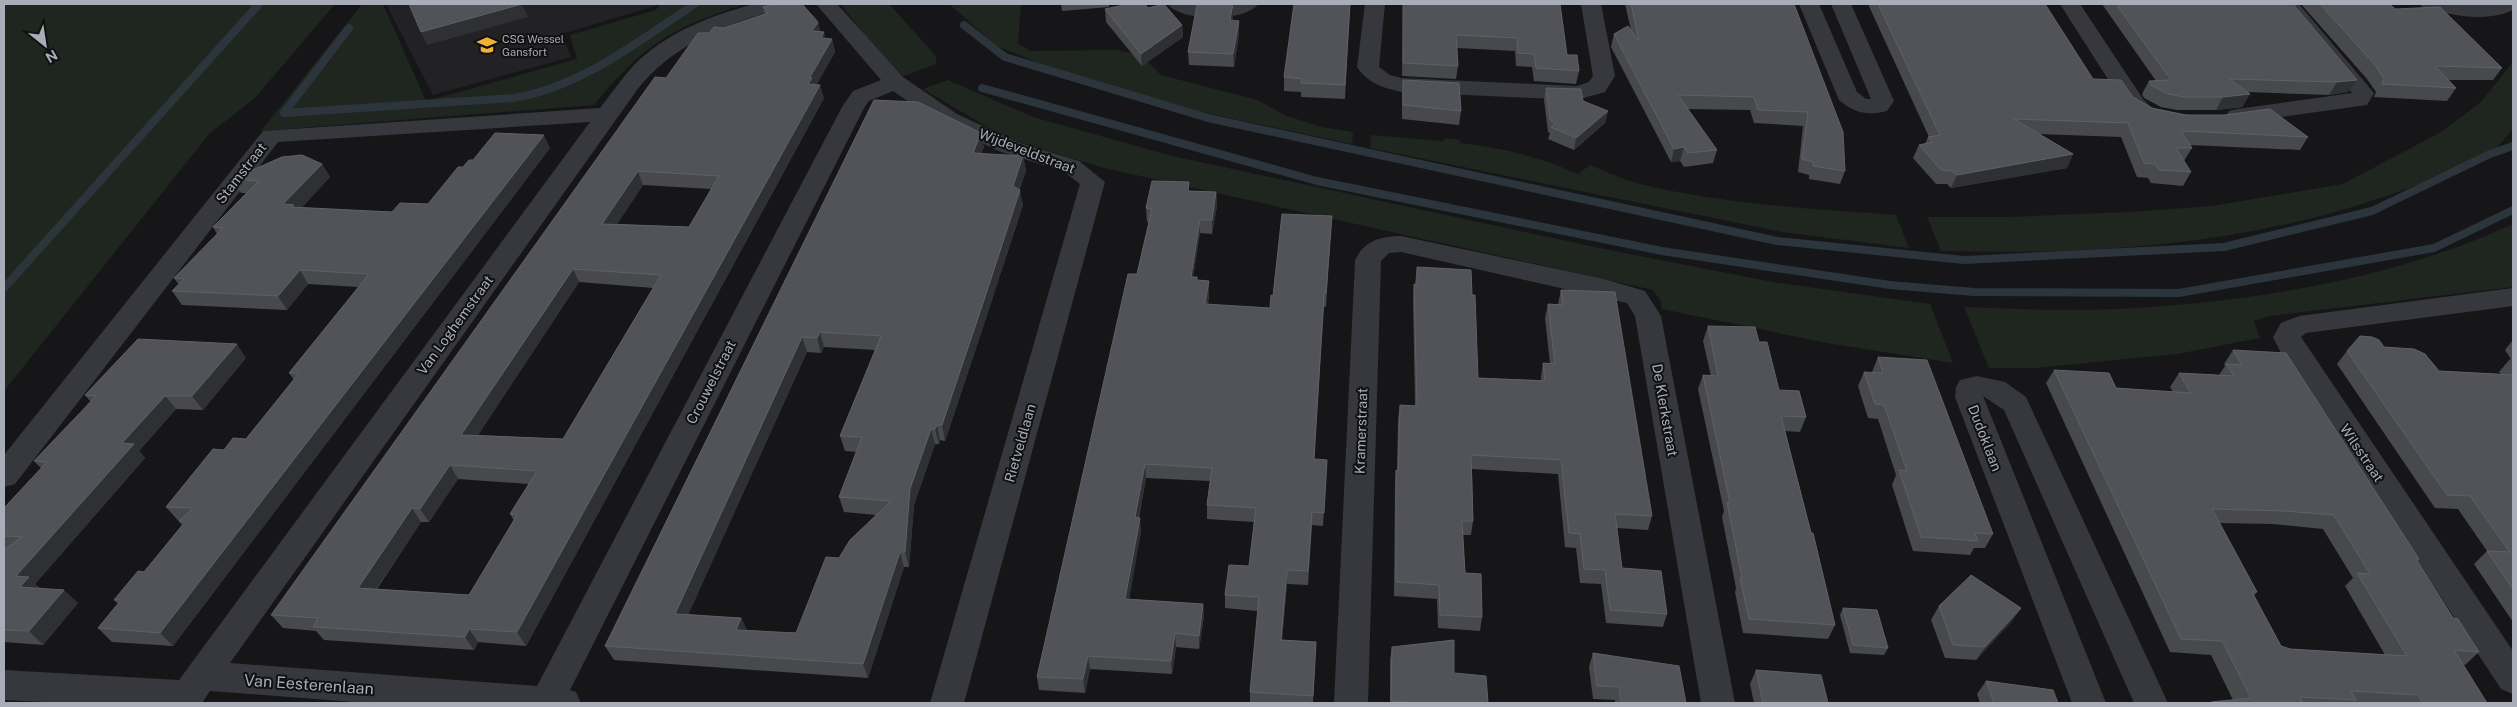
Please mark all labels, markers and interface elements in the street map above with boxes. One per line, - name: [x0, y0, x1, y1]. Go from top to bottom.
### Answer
- north arrow: [20, 20, 70, 70]
- place label: CSG Wessel Gansfort: [502, 33, 564, 58]
- school or university icon: CSG Wessel Gansfort: [476, 34, 498, 56]
- text: N: [43, 47, 60, 66]
- street label: Wijdeveldstraat: [977, 125, 1077, 177]
- street label: Stamstraat: [212, 140, 270, 206]
- street label: Van Loghemstraat: [414, 272, 496, 378]
- street label: Crouwelstraat: [683, 337, 739, 427]
- street label: De Klerkstraat: [1649, 362, 1681, 458]
- street label: Kramerstraat: [1352, 388, 1370, 474]
- street label: Rietveldlaan: [1001, 402, 1039, 484]
- street label: Dudoklaan: [1965, 403, 2005, 473]
- street label: Wilsstraat: [2337, 421, 2387, 485]
- street label: Van Eesterenlaan: [243, 670, 374, 699]

